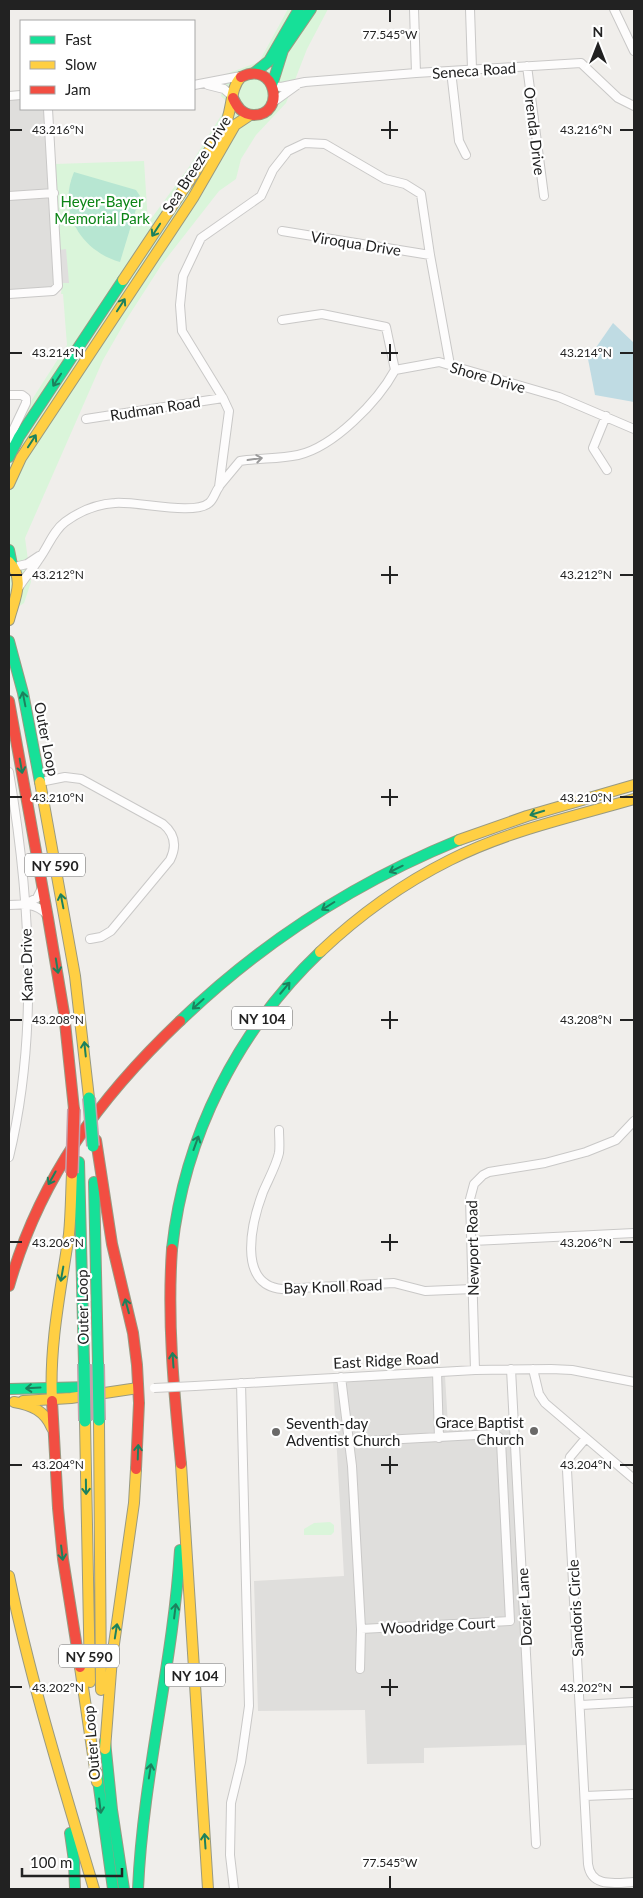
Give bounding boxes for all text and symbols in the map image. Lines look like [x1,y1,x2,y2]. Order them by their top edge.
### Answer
legend [20,20,195,110]
north arrow [573,20,623,70]
text: N [593,23,603,40]
text: 77.545°W [362,27,418,42]
text: Fast [65,30,92,48]
text: Slow [65,55,97,73]
street label: Seneca Road [431,58,517,82]
text: Jam [65,80,91,98]
street label: Orenda Drive [521,86,549,176]
street label: Sea Breeze Drive [158,112,234,216]
text: 43.216°N [32,122,84,137]
text: 43.216°N [560,122,612,137]
park label: Heyer-Bayer Memorial Park [54,192,150,227]
one-way arrow [151,223,161,237]
street label: Viroqua Drive [310,227,403,259]
one-way arrow [117,299,127,313]
text: 43.214°N [32,345,84,360]
text: 43.214°N [560,345,612,360]
street label: Shore Drive [448,358,528,396]
one-way arrow [52,373,62,387]
street label: Rudman Road [109,392,201,424]
one-way arrow [28,435,38,449]
one-way arrow [247,454,263,464]
text: 43.212°N [32,567,84,582]
text: 43.212°N [560,567,612,582]
one-way arrow [19,692,28,708]
street label: Outer Loop [31,700,63,778]
one-way arrow [16,758,26,774]
text: 43.210°N [32,790,84,805]
text: 43.210°N [560,790,612,805]
one-way arrow [530,809,545,818]
road number: NY 590 [25,854,85,876]
one-way arrow [389,865,404,874]
one-way arrow [57,893,66,909]
one-way arrow [321,902,335,912]
street label: Kane Drive [16,928,36,1002]
one-way arrow [52,958,62,974]
one-way arrow [280,982,291,995]
one-way arrow [191,998,204,1010]
road number: NY 104 [232,1006,292,1030]
text: 43.208°N [32,1012,84,1027]
text: 43.208°N [560,1012,612,1027]
one-way arrow [80,1041,89,1057]
one-way arrow [192,1136,201,1151]
one-way arrow [47,1170,57,1185]
street label: Newport Road [462,1200,482,1296]
text: 43.206°N [32,1235,84,1250]
text: 43.206°N [560,1235,612,1250]
one-way arrow [57,1266,66,1282]
street label: Outer Loop [72,1269,92,1345]
street label: Bay Knoll Road [283,1275,383,1297]
one-way arrow [122,1298,131,1314]
street label: East Ridge Road [333,1348,439,1372]
one-way arrow [168,1353,178,1369]
one-way arrow [25,1383,42,1393]
place label: Grace Baptist Church [435,1413,525,1448]
place label: Seventh-day Adventist Church [286,1414,401,1449]
marker: Grace Baptist Church [528,1425,540,1437]
marker: Seventh-day Adventist Church [270,1426,282,1438]
one-way arrow [133,1444,142,1460]
text: 43.204°N [32,1457,84,1472]
text: 43.204°N [560,1457,612,1472]
one-way arrow [81,1478,91,1495]
one-way arrow [57,1545,67,1561]
street label: Sandoris Circle [563,1559,587,1657]
street label: Dozier Lane [513,1567,535,1647]
one-way arrow [171,1603,181,1619]
street label: Woodridge Court [380,1613,496,1637]
one-way arrow [111,1623,121,1639]
road number: NY 590 [59,1644,119,1668]
road number: NY 104 [165,1664,225,1686]
text: 43.202°N [32,1680,84,1695]
text: 43.202°N [560,1680,612,1695]
street label: Outer Loop [79,1705,103,1781]
one-way arrow [146,1764,156,1780]
one-way arrow [95,1798,105,1814]
one-way arrow [200,1833,210,1849]
scale bar [22,1846,122,1878]
text: 100 m [30,1853,72,1871]
text: 77.545°W [362,1855,418,1870]

